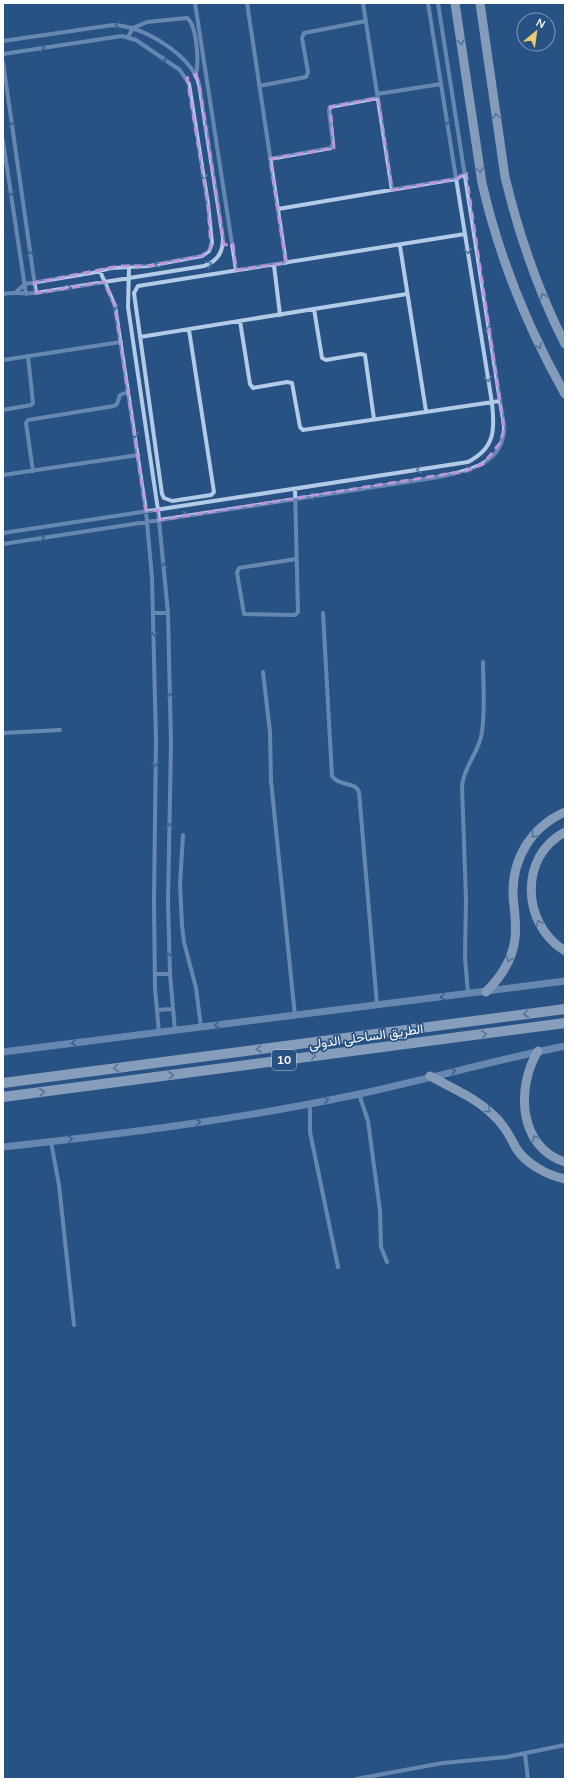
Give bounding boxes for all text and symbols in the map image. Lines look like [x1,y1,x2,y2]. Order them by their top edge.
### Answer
north arrow [516,12,556,52]
text: N [533,15,548,32]
one-way arrow [115,21,121,30]
one-way arrow [456,39,465,45]
one-way arrow [38,44,45,53]
one-way arrow [160,55,167,62]
one-way arrow [492,113,501,119]
one-way arrow [442,119,451,126]
one-way arrow [8,122,17,128]
one-way arrow [203,124,211,130]
one-way arrow [475,167,484,173]
one-way arrow [199,174,208,180]
one-way arrow [6,190,15,196]
one-way arrow [463,248,472,254]
one-way arrow [26,251,35,257]
one-way arrow [154,259,160,268]
one-way arrow [205,261,212,269]
one-way arrow [65,284,72,293]
one-way arrow [540,292,548,300]
one-way arrow [110,303,118,310]
one-way arrow [485,326,494,332]
one-way arrow [534,342,542,349]
one-way arrow [484,376,492,382]
one-way arrow [130,432,139,438]
one-way arrow [416,465,422,474]
one-way arrow [466,466,473,475]
one-way arrow [311,492,317,501]
one-way arrow [182,512,189,520]
one-way arrow [38,534,45,543]
one-way arrow [160,563,169,569]
one-way arrow [151,631,159,637]
one-way arrow [166,693,174,699]
one-way arrow [151,761,159,767]
one-way arrow [165,823,173,829]
one-way arrow [531,830,538,838]
one-way arrow [536,919,544,927]
one-way arrow [165,953,173,959]
one-way arrow [506,955,514,962]
one-way arrow [440,992,446,1001]
one-way arrow [523,1009,529,1018]
street label: الطريق الساحلى الدولى [308,1020,425,1054]
one-way arrow [214,1021,220,1030]
one-way arrow [481,1030,487,1039]
one-way arrow [71,1039,77,1048]
one-way arrow [256,1044,262,1053]
road number: 10 [272,1050,296,1070]
one-way arrow [310,1052,316,1061]
one-way arrow [113,1063,119,1072]
one-way arrow [450,1067,456,1075]
one-way arrow [167,1071,174,1080]
one-way arrow [39,1088,45,1097]
one-way arrow [323,1096,330,1105]
one-way arrow [483,1105,491,1112]
one-way arrow [195,1118,201,1127]
one-way arrow [66,1135,73,1144]
one-way arrow [532,1135,540,1142]

